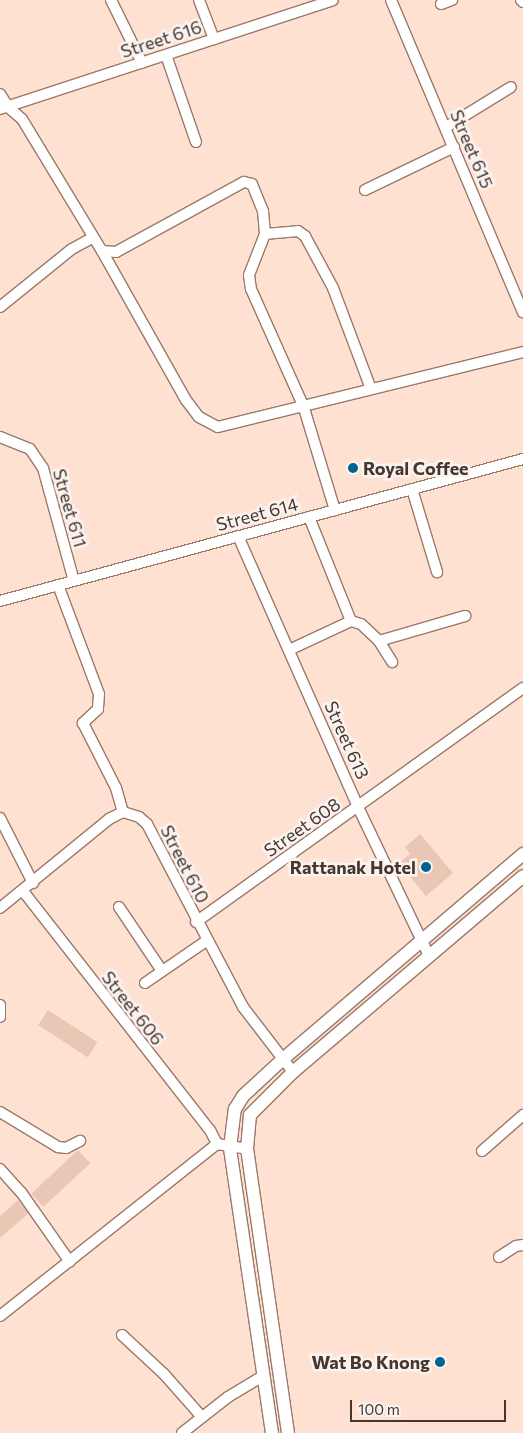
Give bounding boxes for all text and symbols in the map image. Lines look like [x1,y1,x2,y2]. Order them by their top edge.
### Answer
street label: Street 616 [118,16,204,62]
street label: Street 615 [446,106,498,192]
place label: Royal Coffee [363,457,469,479]
marker: Royal Coffee [347,462,359,474]
street label: Street 611 [49,466,91,550]
street label: Street 614 [214,493,300,535]
street label: Street 613 [320,698,374,782]
street label: Street 608 [260,793,344,861]
street label: Street 610 [156,821,214,907]
place label: Rattanak Hotel [290,856,416,878]
marker: Rattanak Hotel [420,861,432,873]
street label: Street 606 [97,967,169,1049]
place label: Wat Bo Knong [311,1351,430,1373]
marker: Wat Bo Knong [434,1356,446,1368]
scale bar [353,1390,509,1422]
text: 100 m [358,1400,400,1418]

